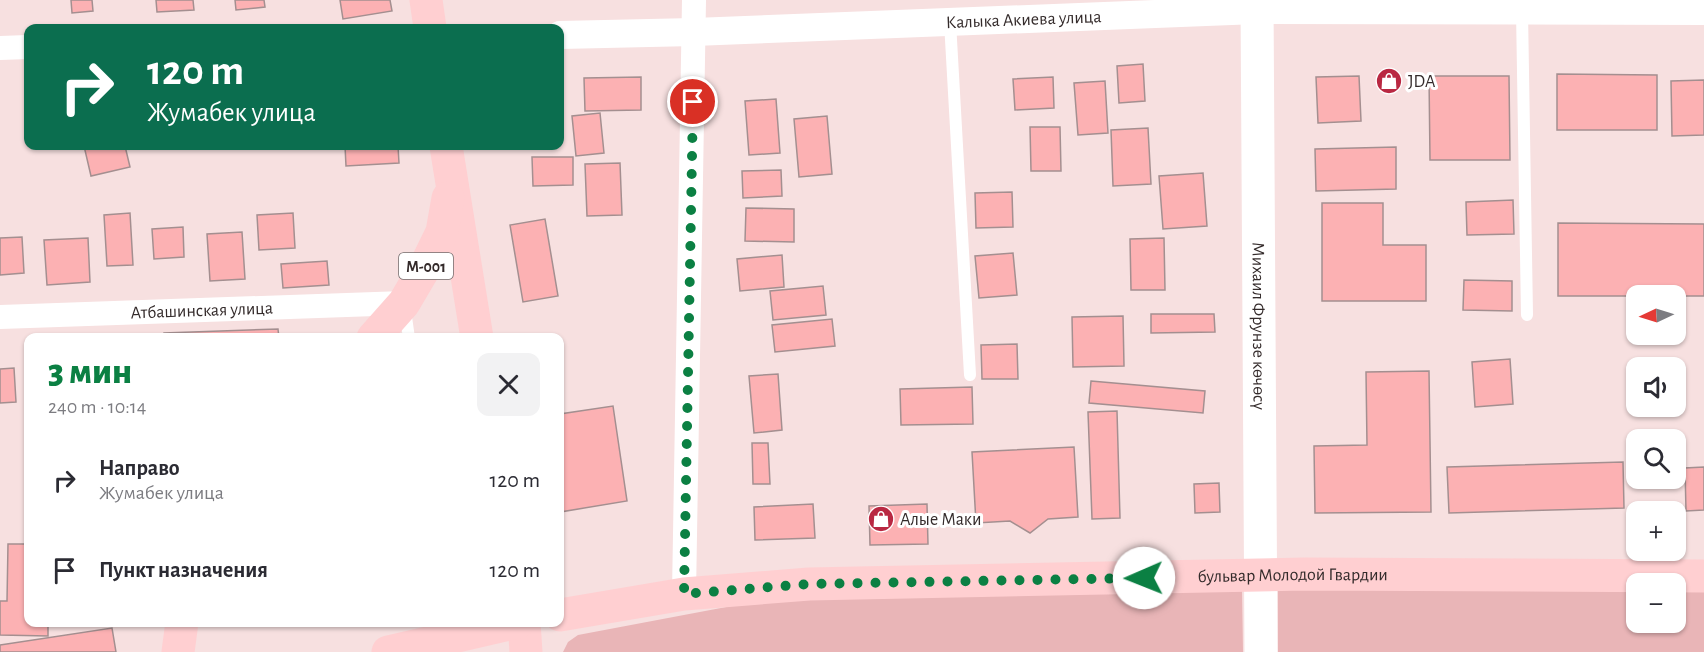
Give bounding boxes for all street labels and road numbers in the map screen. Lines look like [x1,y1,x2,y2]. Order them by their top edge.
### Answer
street label: Калыка Акиева улица [946,8,1102,32]
street label: Михаил Фрунзе көчөсү [1248,242,1268,410]
road number: М-001 [399,253,453,279]
street label: Атбашинская улица [130,300,273,322]
street label: бульвар Молодой Гвардии [1197,566,1388,586]

